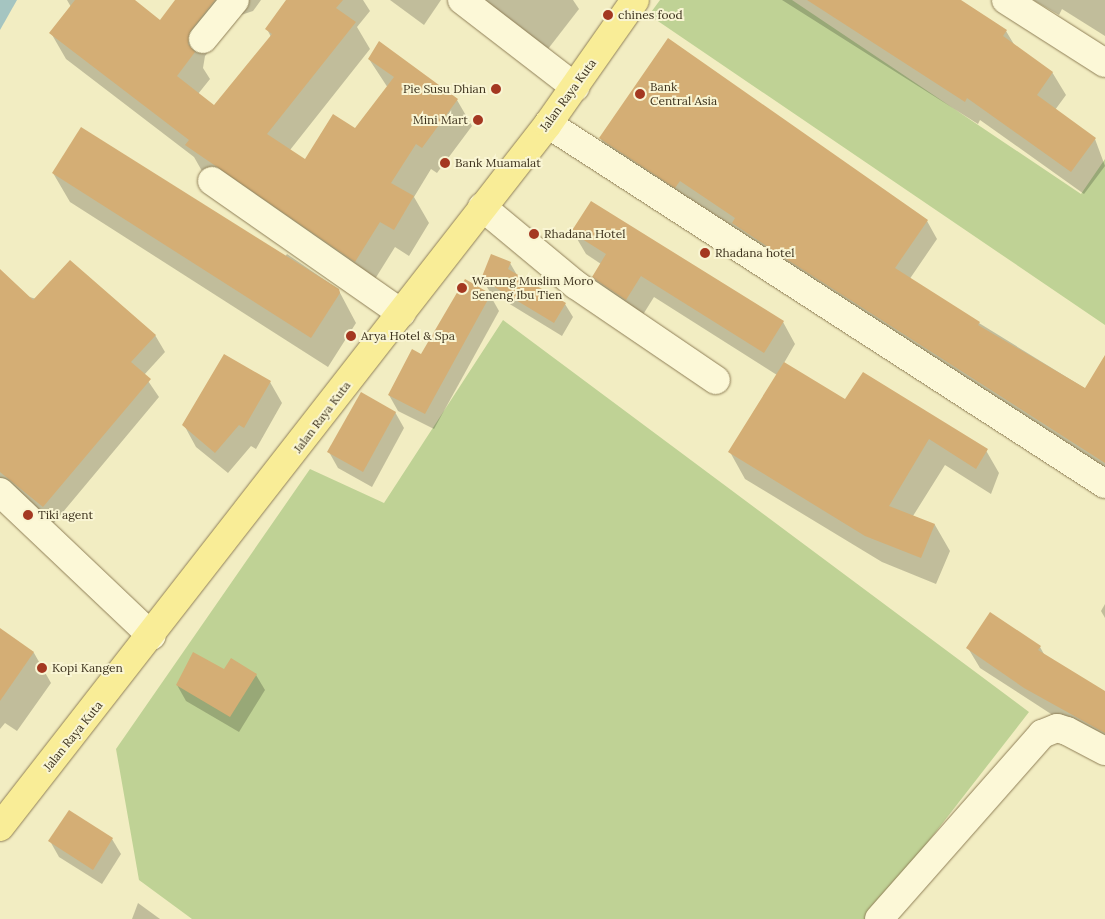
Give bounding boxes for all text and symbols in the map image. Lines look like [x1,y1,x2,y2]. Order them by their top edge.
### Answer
place label: chines food [618,8,683,22]
marker: chines food [602,9,614,21]
street label: Jalan Raya Kuta [537,56,599,134]
place label: Bank Central Asia [650,80,717,108]
place label: Pie Susu Dhian [403,82,486,96]
marker: Pie Susu Dhian [490,83,502,95]
marker: Bank Central Asia [634,88,646,100]
place label: Mini Mart [413,113,468,127]
marker: Mini Mart [472,114,484,126]
place label: Bank Muamalat [455,156,541,170]
marker: Bank Muamalat [439,157,451,169]
place label: Rhadana Hotel [544,227,625,241]
marker: Rhadana Hotel [528,228,540,240]
place label: Rhadana hotel [715,246,795,260]
marker: Rhadana hotel [699,247,711,259]
place label: Warung Muslim Moro Seneng Ibu Tien [472,274,593,302]
marker: Warung Muslim Moro Seneng Ibu Tien [456,282,468,294]
place label: Arya Hotel & Spa [361,329,455,343]
marker: Arya Hotel & Spa [345,330,357,342]
street label: Jalan Raya Kuta [290,378,354,456]
place label: Tiki agent [38,508,93,522]
marker: Tiki agent [22,509,34,521]
place label: Kopi Kangen [52,661,123,675]
marker: Kopi Kangen [36,662,48,674]
street label: Jalan Raya Kuta [40,698,106,774]

